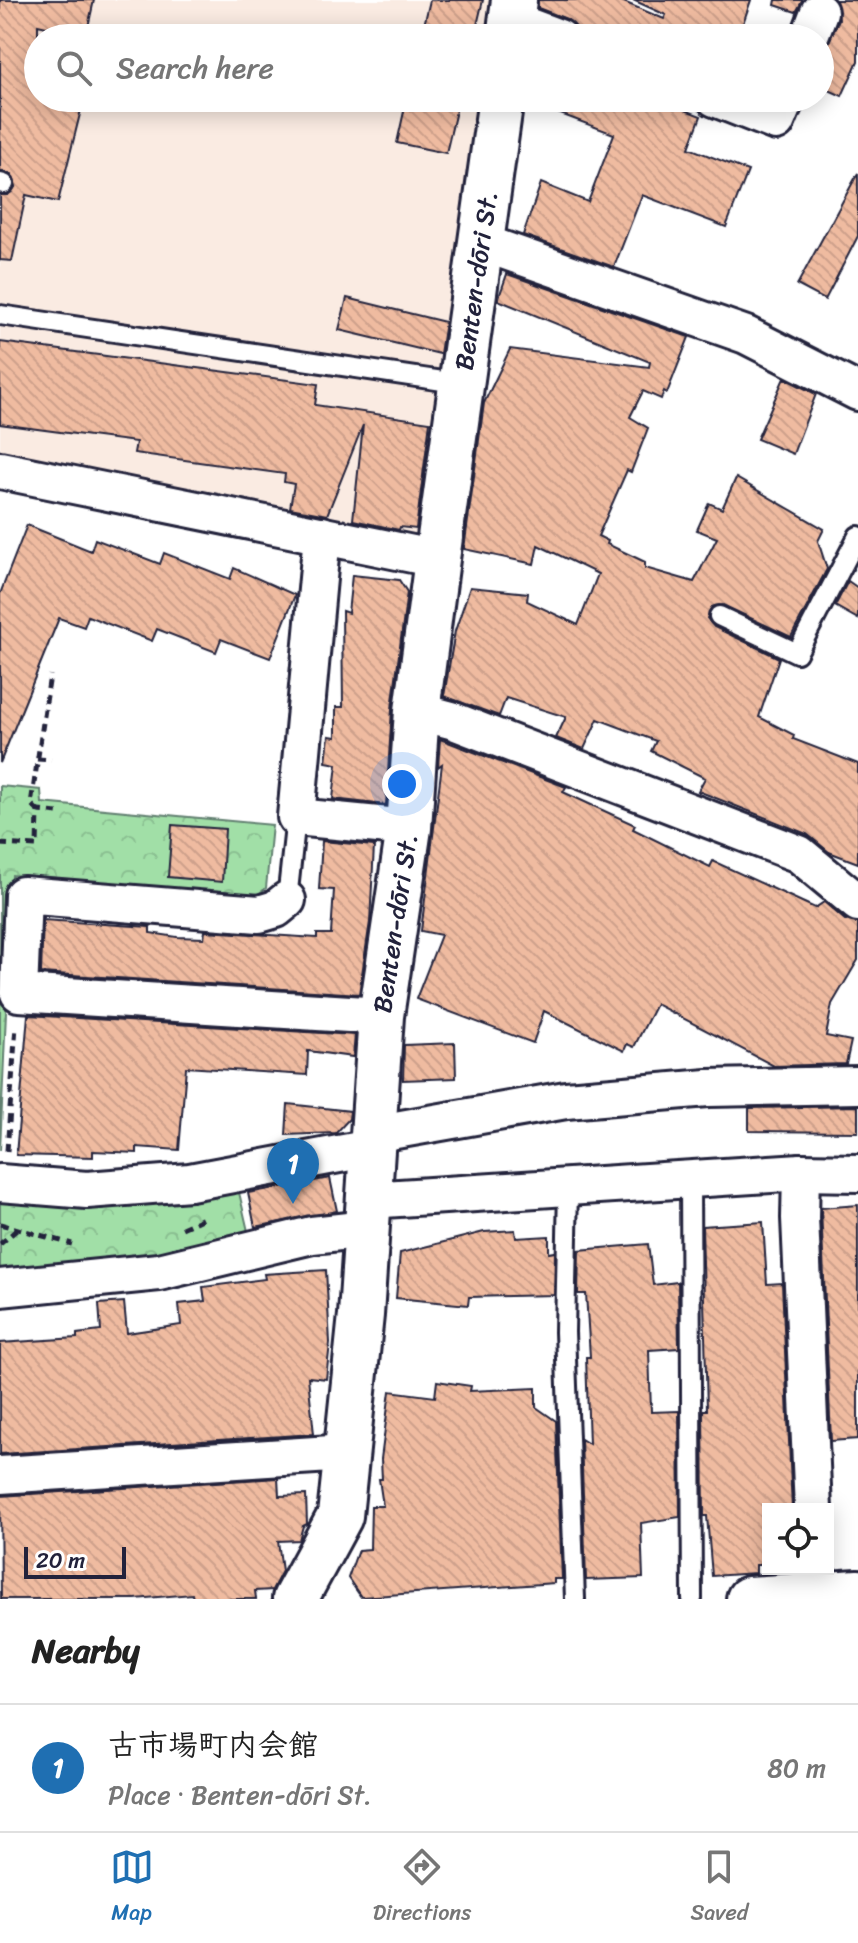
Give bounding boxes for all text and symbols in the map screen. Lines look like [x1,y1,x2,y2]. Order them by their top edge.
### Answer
search box [24,24,834,112]
text: Search here [116,41,274,95]
icon: search [52,46,96,90]
street label: Benten-dōri St. [440,188,511,373]
your location [382,764,422,804]
street label: Benten-dōri St. [359,830,431,1016]
pin: 1 [267,1138,319,1204]
map controls [762,1503,834,1575]
button: locate [762,1503,834,1575]
text: 20 m [36,1541,85,1580]
scale bar [24,1543,126,1579]
text: Nearby [32,1621,140,1681]
text: 古市場町内会館 [108,1718,318,1772]
text: 1 [52,1745,64,1791]
text: 80 m [767,1745,826,1791]
text: Place · Benten-dōri St. [108,1772,372,1818]
tab: Map [110,1845,154,1932]
tab: Directions [373,1845,471,1932]
tab: Saved [690,1845,748,1932]

